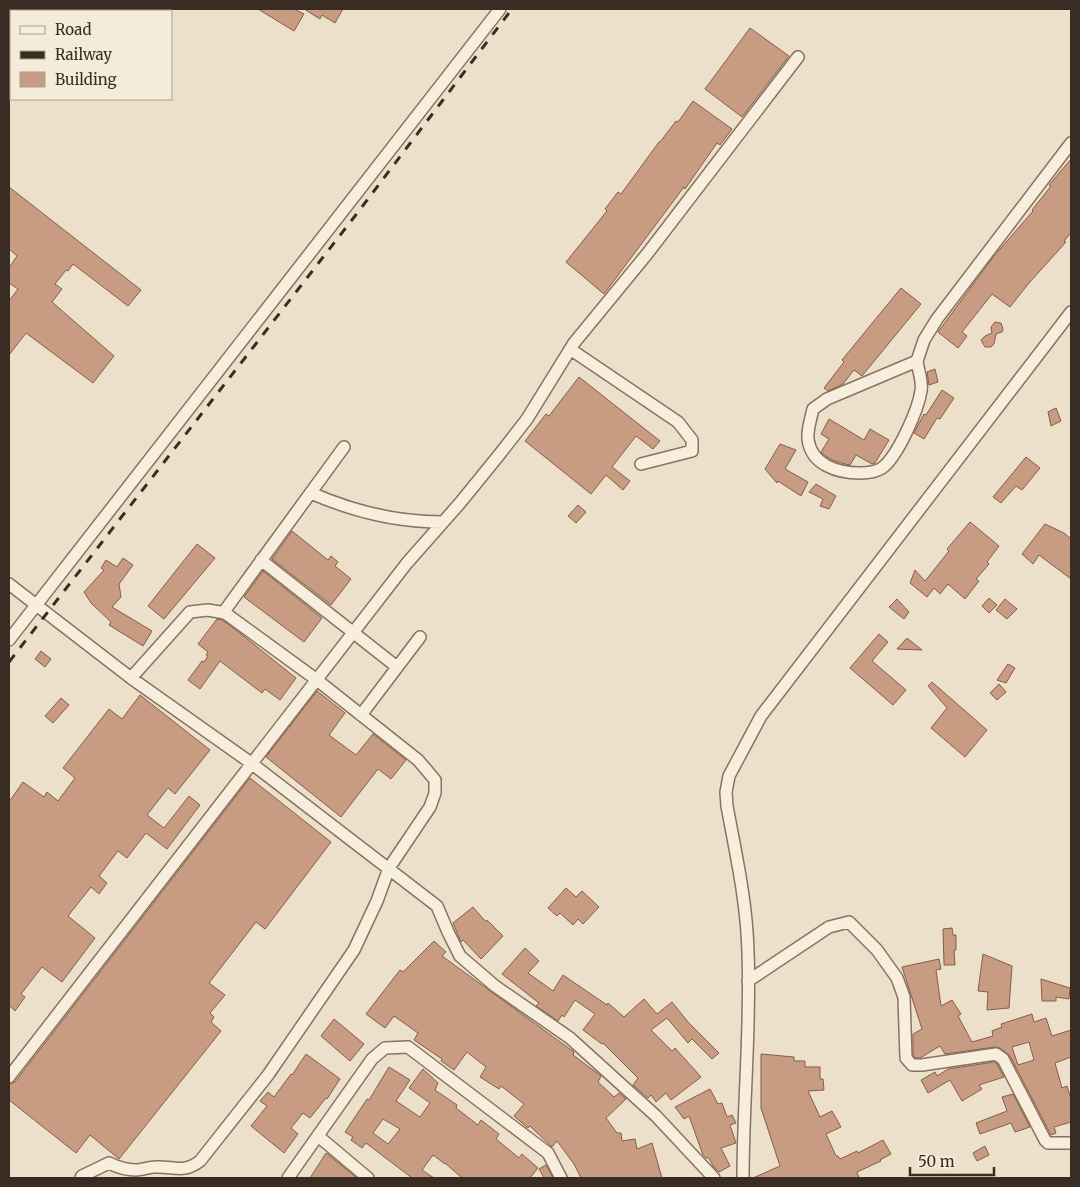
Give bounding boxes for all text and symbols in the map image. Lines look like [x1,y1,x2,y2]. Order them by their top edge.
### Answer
legend [10,10,172,100]
text: Road [55,20,91,39]
text: Railway [55,45,112,64]
text: Building [55,70,117,89]
scale bar [910,1144,994,1176]
text: 50 m [918,1152,955,1171]

